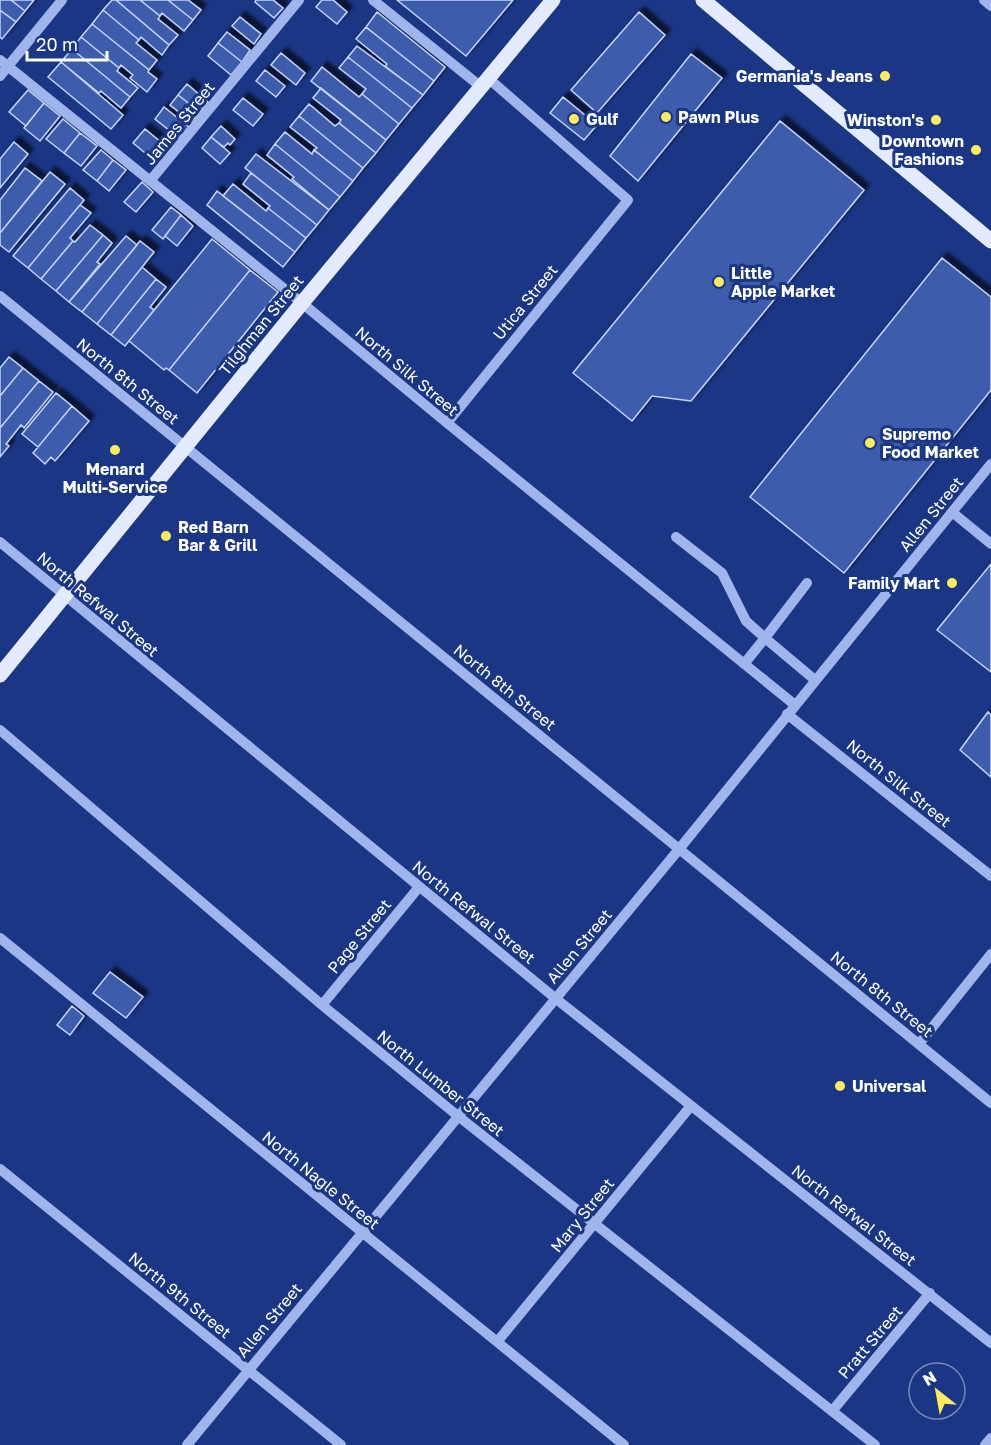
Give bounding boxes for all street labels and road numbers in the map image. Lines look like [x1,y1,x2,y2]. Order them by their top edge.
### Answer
street label: James Street [139,77,219,169]
street label: Utica Street [488,260,562,344]
street label: Tilghman Street [214,271,308,379]
street label: North Silk Street [351,322,463,420]
street label: North 8th Street [73,334,183,428]
street label: Allen Street [895,472,967,556]
street label: North Refwal Street [33,547,163,661]
street label: North 8th Street [450,640,560,734]
street label: North Silk Street [843,735,955,831]
street label: North Refwal Street [408,856,540,968]
street label: Page Street [323,895,395,977]
street label: Allen Street [542,905,616,987]
street label: North 8th Street [827,947,937,1041]
street label: North Lumber Street [373,1026,509,1140]
street label: North Nagle Street [258,1127,384,1233]
street label: North Refwal Street [788,1160,920,1270]
street label: Mary Street [546,1174,618,1256]
street label: North 9th Street [125,1248,235,1342]
street label: Allen Street [232,1279,306,1361]
street label: Pratt Street [834,1301,906,1383]

